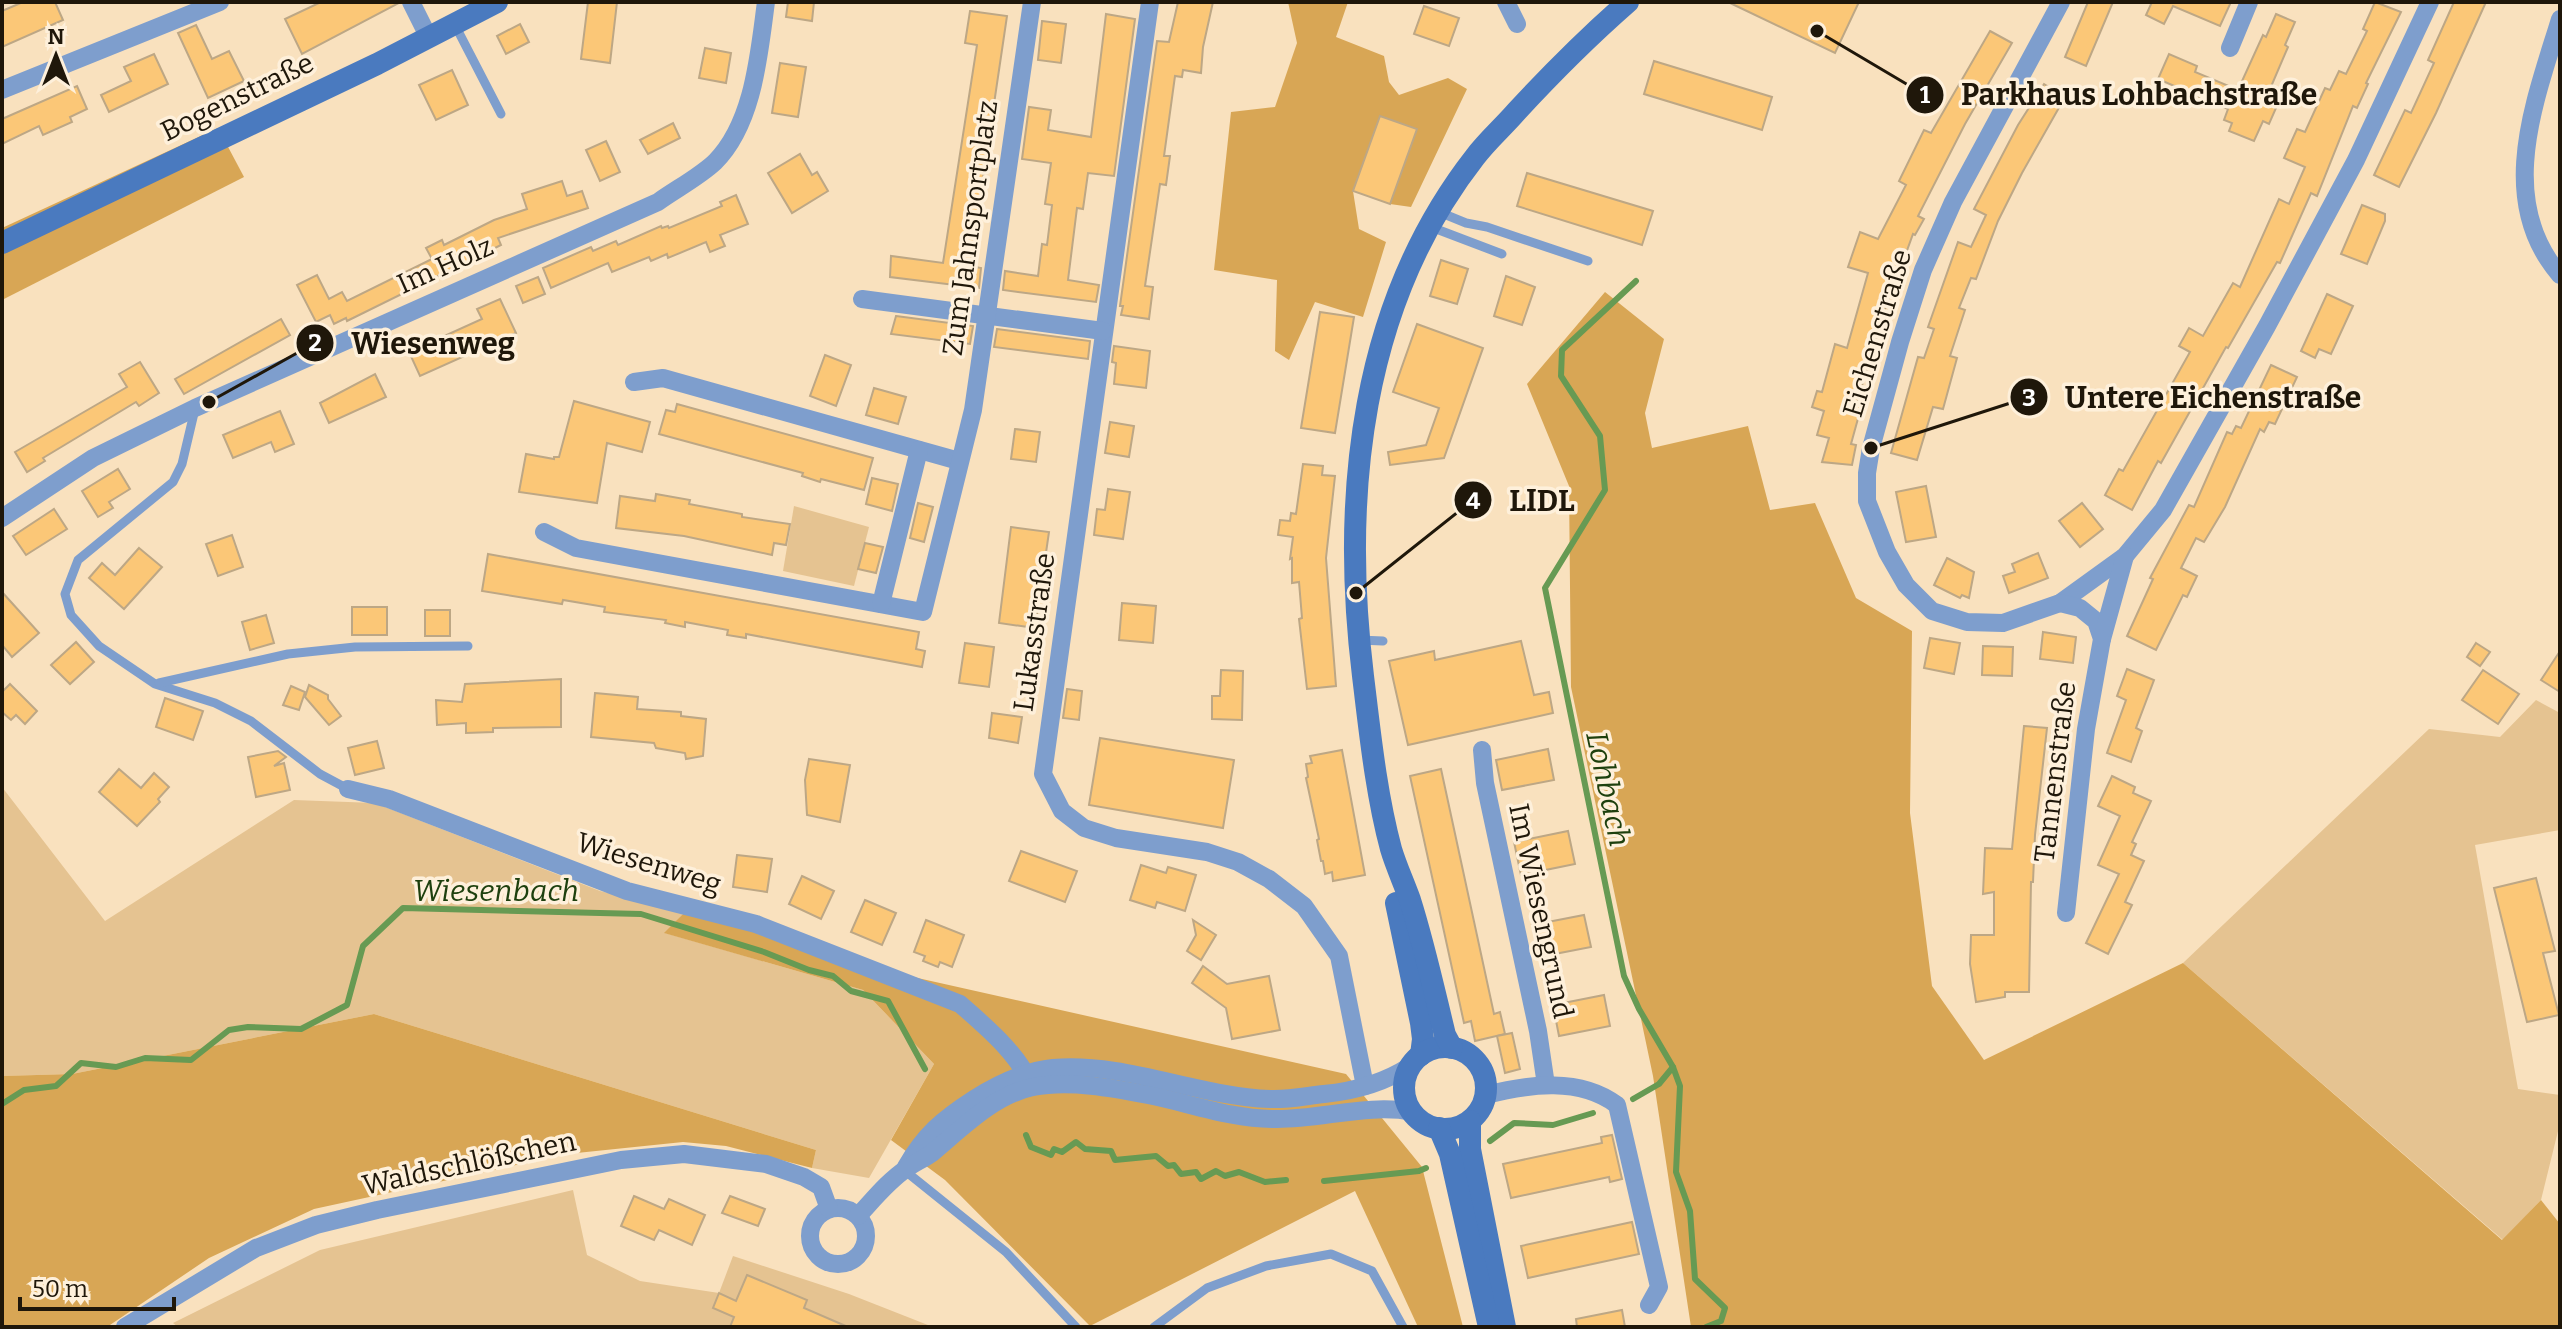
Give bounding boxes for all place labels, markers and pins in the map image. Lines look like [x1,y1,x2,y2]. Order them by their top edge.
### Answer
callout: Parkhaus Lohbachstraße [1905,68,2333,122]
callout: Wiesenweg [295,316,531,370]
callout: Untere Eichenstraße [2009,370,2378,424]
callout: LIDL [1453,473,1591,527]

